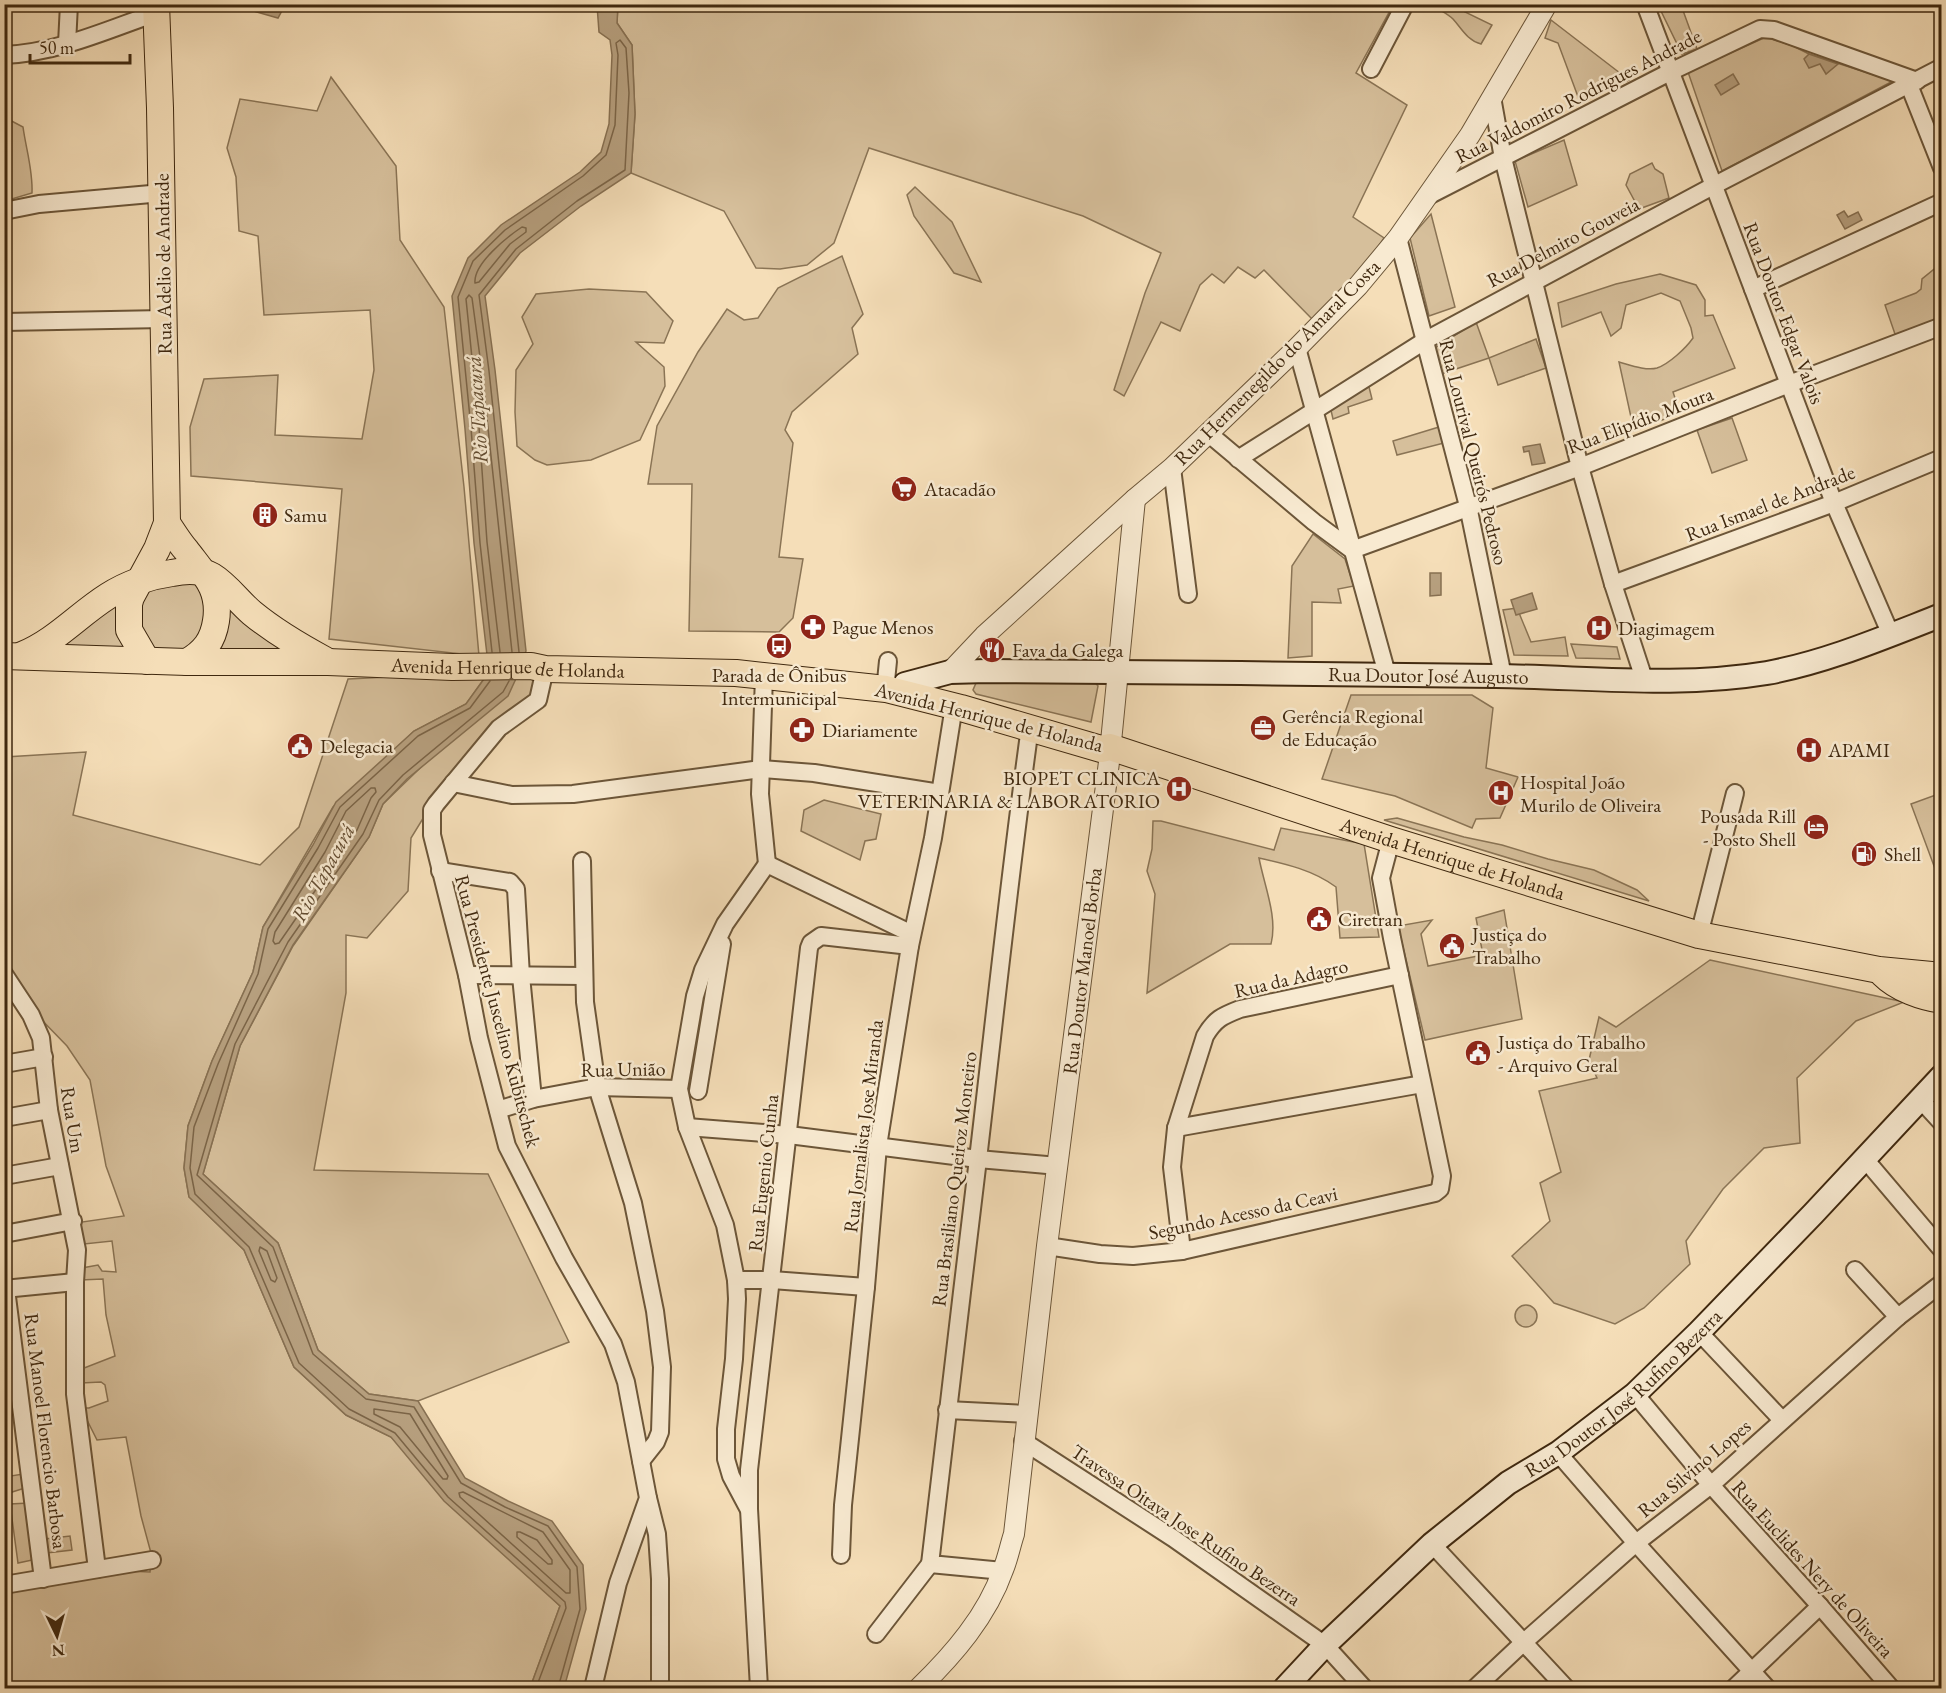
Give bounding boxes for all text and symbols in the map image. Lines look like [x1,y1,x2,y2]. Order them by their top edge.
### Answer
street label: Rua Valdomiro Rodrigues Andrade [1451,22,1705,169]
scale bar [30,27,130,65]
text: 50 m [39,36,74,59]
street label: Rua Adelio de Andrade [148,173,178,355]
street label: Rua Delmiro Gouveia [1482,191,1644,293]
street label: Rua Doutor Edgar Valois [1737,218,1831,408]
street label: Rua Hermenegildo do Amaral Costa [1168,253,1386,471]
street label: Rua Lourival Queirós Pedroso [1433,336,1515,568]
water label: Rio Tapacurá [459,355,494,465]
street label: Rua Elipídio Moura [1563,380,1717,460]
street label: Rua Ismael de Andrade [1682,459,1858,547]
supermarket icon: Atacadão [889,474,919,504]
place label: Atacadão [923,476,996,502]
building icon: Samu [250,500,280,530]
place label: Samu [284,502,328,528]
pharmacy icon: Pague Menos [798,612,828,642]
hospital icon: Diagimagem [1584,613,1614,643]
place label: Pague Menos [832,614,933,640]
place label: Diagimagem [1618,615,1716,641]
bus stop icon: Parada de Ônibus Intermunicipal [764,631,794,661]
restaurant icon: Fava da Galega [977,635,1007,665]
place label: Fava da Galega [1012,637,1124,663]
street label: Avenida Henrique de Holanda [389,651,625,684]
street label: Rua Doutor José Augusto [1328,661,1529,690]
place label: Parada de Ônibus Intermunicipal [712,662,846,711]
street label: Avenida Henrique de Holanda [871,676,1106,758]
place label: Gerência Regional de Educação [1282,703,1424,752]
office icon: Gerência Regional de Educação [1248,713,1278,743]
pharmacy icon: Diariamente [787,715,817,745]
place label: Diariamente [822,717,918,743]
public building icon: Delegacia [285,731,315,761]
place label: Delegacia [320,733,393,759]
hospital icon: APAMI [1794,735,1824,765]
place label: APAMI [1827,737,1890,763]
place label: BIOPET CLINICA VETERINARIA & LABORATORIO [858,765,1160,814]
place label: Hospital João Murilo de Oliveira [1520,769,1661,818]
hospital icon: BIOPET CLINICA VETERINARIA & LABORATORIO [1164,774,1194,804]
hospital icon: Hospital João Murilo de Oliveira [1486,778,1516,808]
place label: Pousada Rill - Posto Shell [1700,803,1796,852]
street label: Avenida Henrique de Holanda [1336,811,1568,906]
hotel icon: Pousada Rill - Posto Shell [1801,812,1831,842]
water label: Rio Tapacurá [285,818,361,926]
fuel station icon: Shell [1849,839,1879,869]
place label: Shell [1884,841,1921,867]
street label: Rua Doutor Manoel Borba [1056,866,1108,1076]
street label: Rua Presidente Juscelino Kubitschek [449,872,547,1151]
public building icon: Ciretran [1304,904,1334,934]
place label: Ciretran [1338,906,1404,932]
place label: Justiça do Trabalho [1470,921,1547,970]
public building icon: Justiça do Trabalho [1437,931,1467,961]
street label: Rua da Adagro [1232,952,1351,1004]
street label: Rua Jornalista Jose Miranda [837,1018,889,1234]
place label: Justiça do Trabalho - Arquivo Geral [1496,1029,1646,1078]
public building icon: Justiça do Trabalho - Arquivo Geral [1463,1038,1493,1068]
street label: Rua Brasiliano Queiroz Monteiro [925,1050,983,1308]
street label: Rua União [580,1055,666,1083]
street label: Rua Um [55,1085,91,1156]
street label: Rua Eugenio Cunha [742,1093,784,1253]
street label: Segundo Acesso da Ceavi [1146,1180,1340,1246]
street label: Rua Doutor José Rufino Bezerra [1520,1303,1727,1483]
street label: Rua Manoel Florencio Barbosa [19,1312,73,1550]
street label: Rua Silvino Lopes [1632,1413,1756,1523]
street label: Travessa Oitava Jose Rufino Bezerra [1066,1438,1306,1612]
street label: Rua Euclides Nery de Oliveira [1726,1475,1900,1663]
north arrow [27,1606,87,1666]
text: N [51,1639,66,1661]

